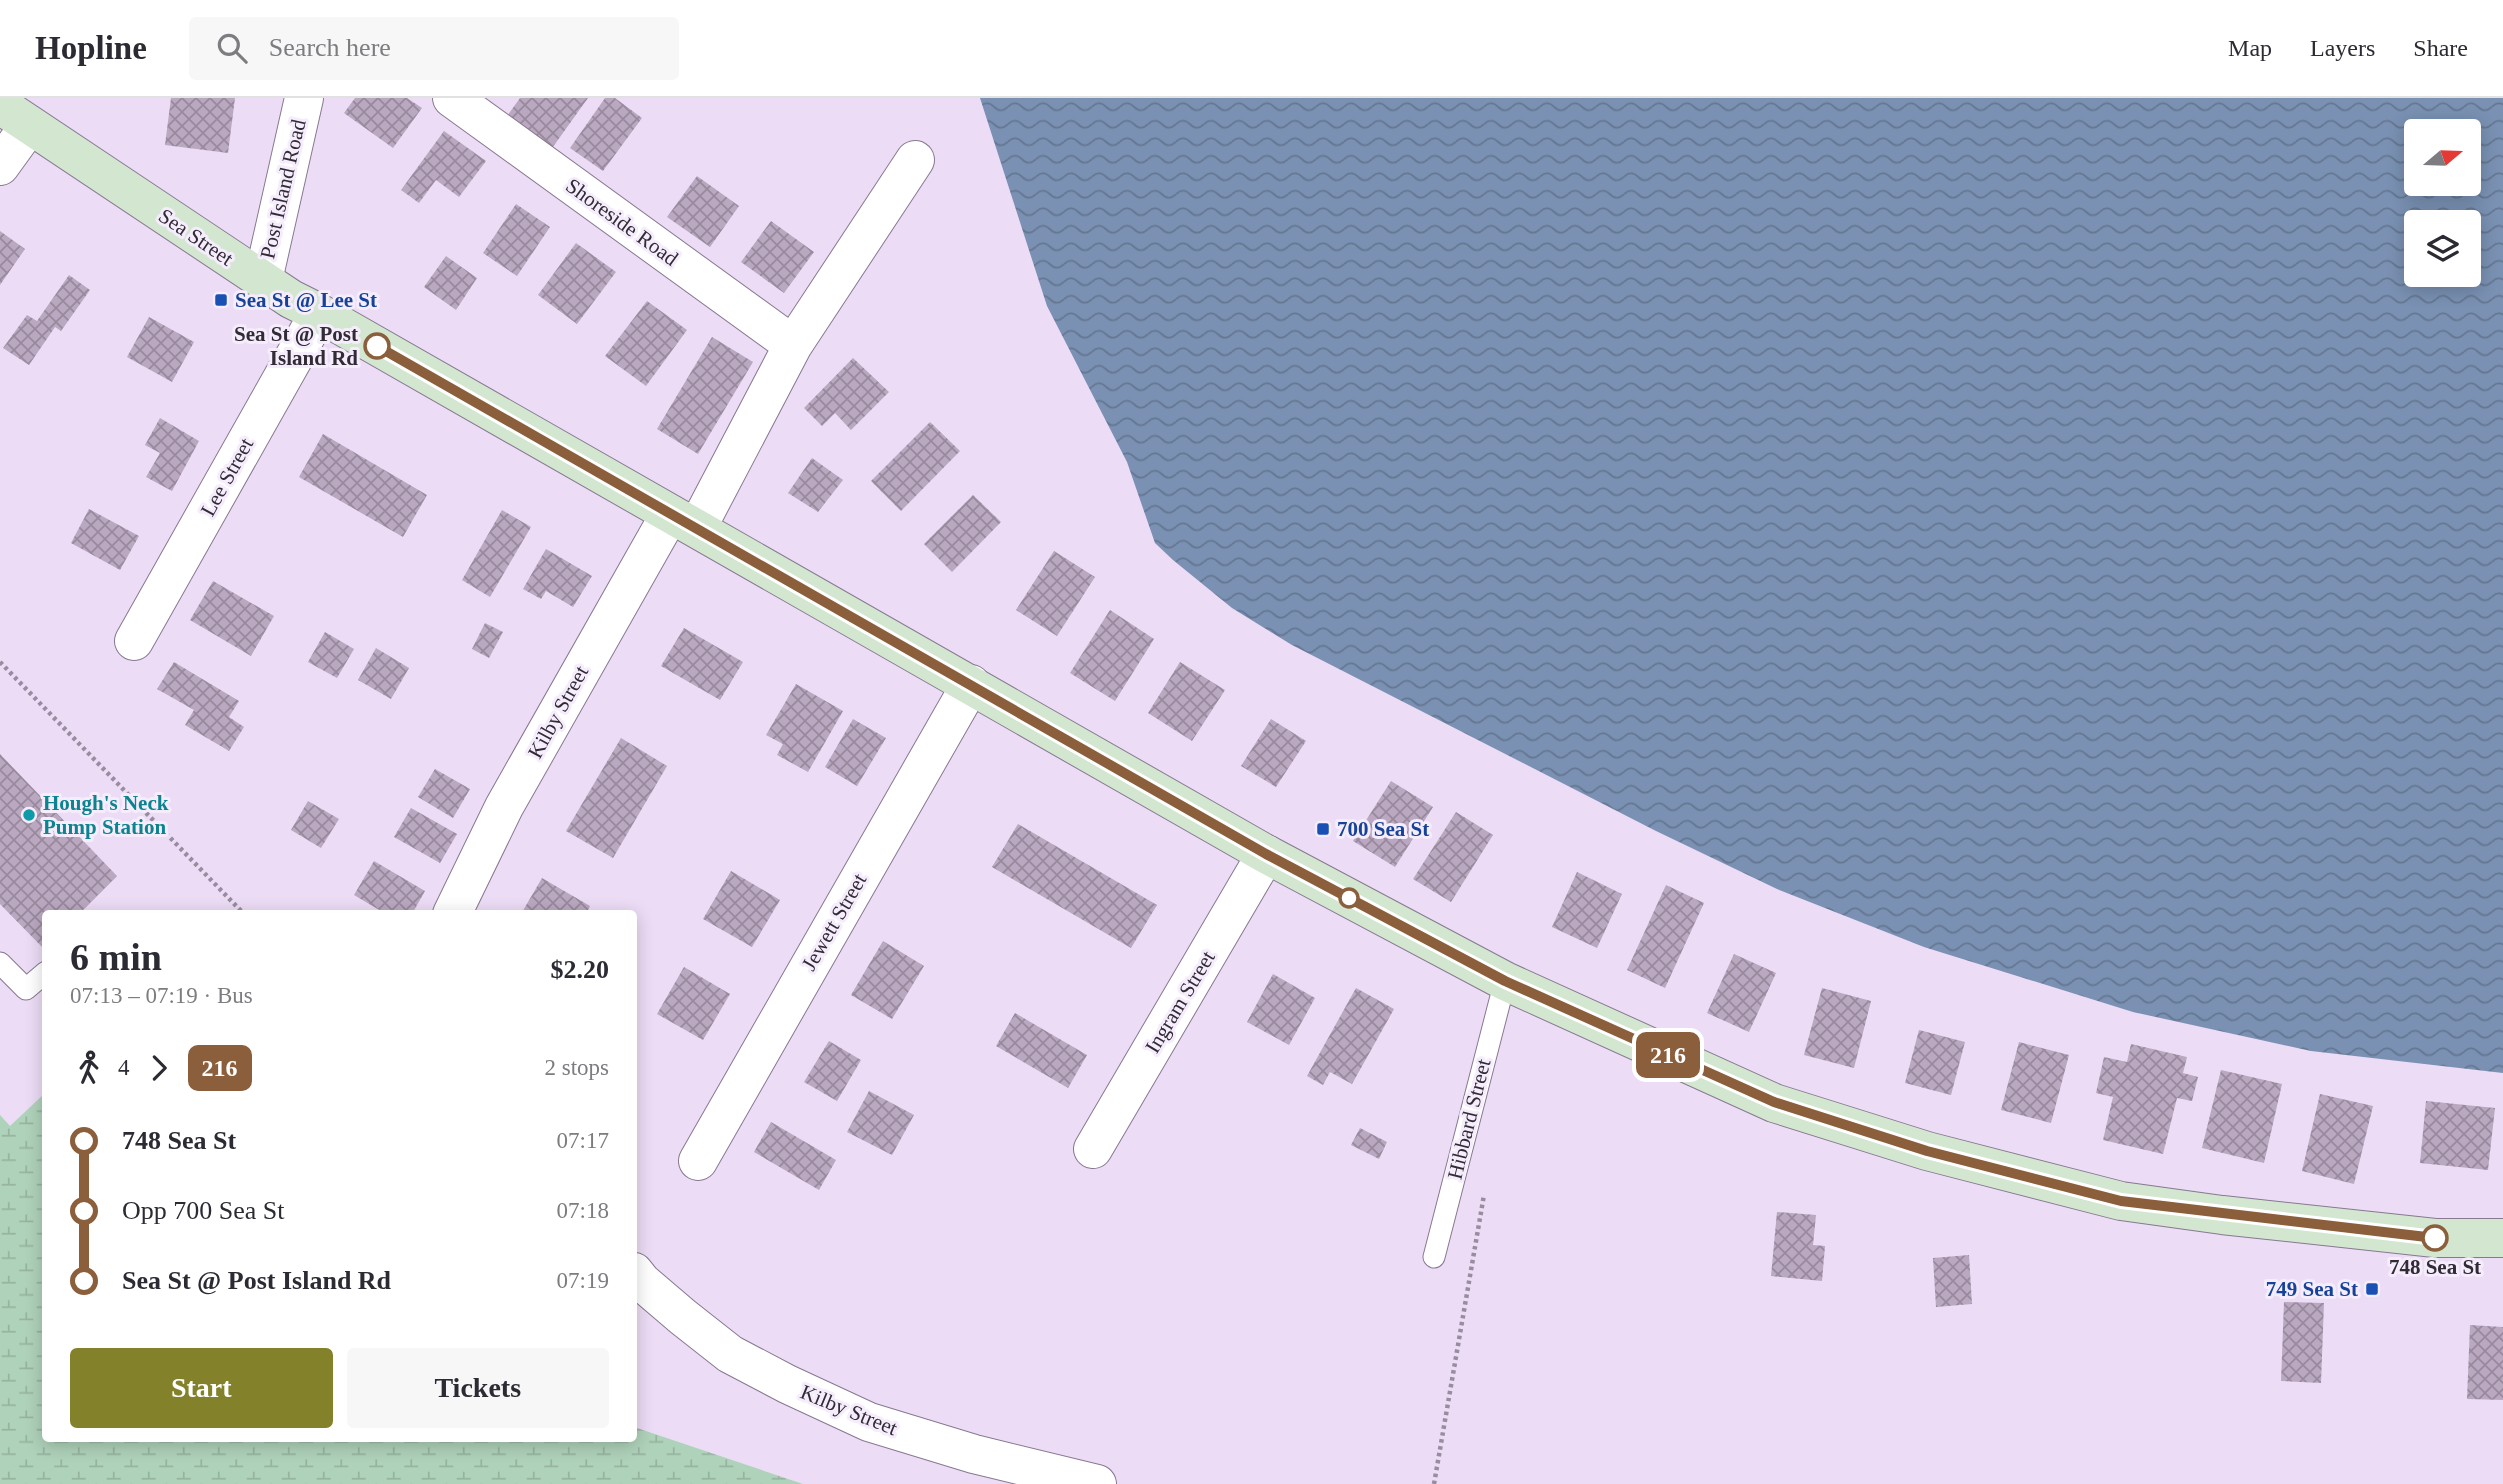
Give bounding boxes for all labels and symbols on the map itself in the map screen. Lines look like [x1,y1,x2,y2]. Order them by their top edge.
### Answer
street label: Post Island Road [255,116,311,261]
north arrow [2404,119,2482,196]
street label: Shoreside Road [561,173,683,271]
street label: Sea Street [154,203,238,271]
place label: Sea St @ Lee St [235,288,377,312]
marker: Sea St @ Lee St [213,292,229,308]
place label: Sea St @ Post Island Rd [234,322,358,370]
marker: Sea St @ Post Island Rd [364,333,390,359]
street label: Lee Street [196,434,258,520]
street label: Kilby Street [523,661,593,762]
place label: Hough's Neck Pump Station [43,791,169,839]
marker: Hough's Neck Pump Station [21,807,37,823]
place label: 700 Sea St [1337,817,1429,841]
marker: 700 Sea St [1315,821,1331,837]
street label: Jewett Street [797,869,871,975]
unlabelled marker [1339,888,1359,908]
street label: Ingram Street [1140,946,1220,1057]
line badge: 216 [1628,1032,1708,1078]
street label: Hibbard Street [1442,1056,1496,1182]
marker: 748 Sea St [2422,1225,2448,1251]
place label: 748 Sea St [2389,1255,2481,1279]
place label: 749 Sea St [2266,1277,2358,1301]
marker: 749 Sea St [2364,1281,2380,1297]
street label: Kilby Street [797,1380,901,1440]

